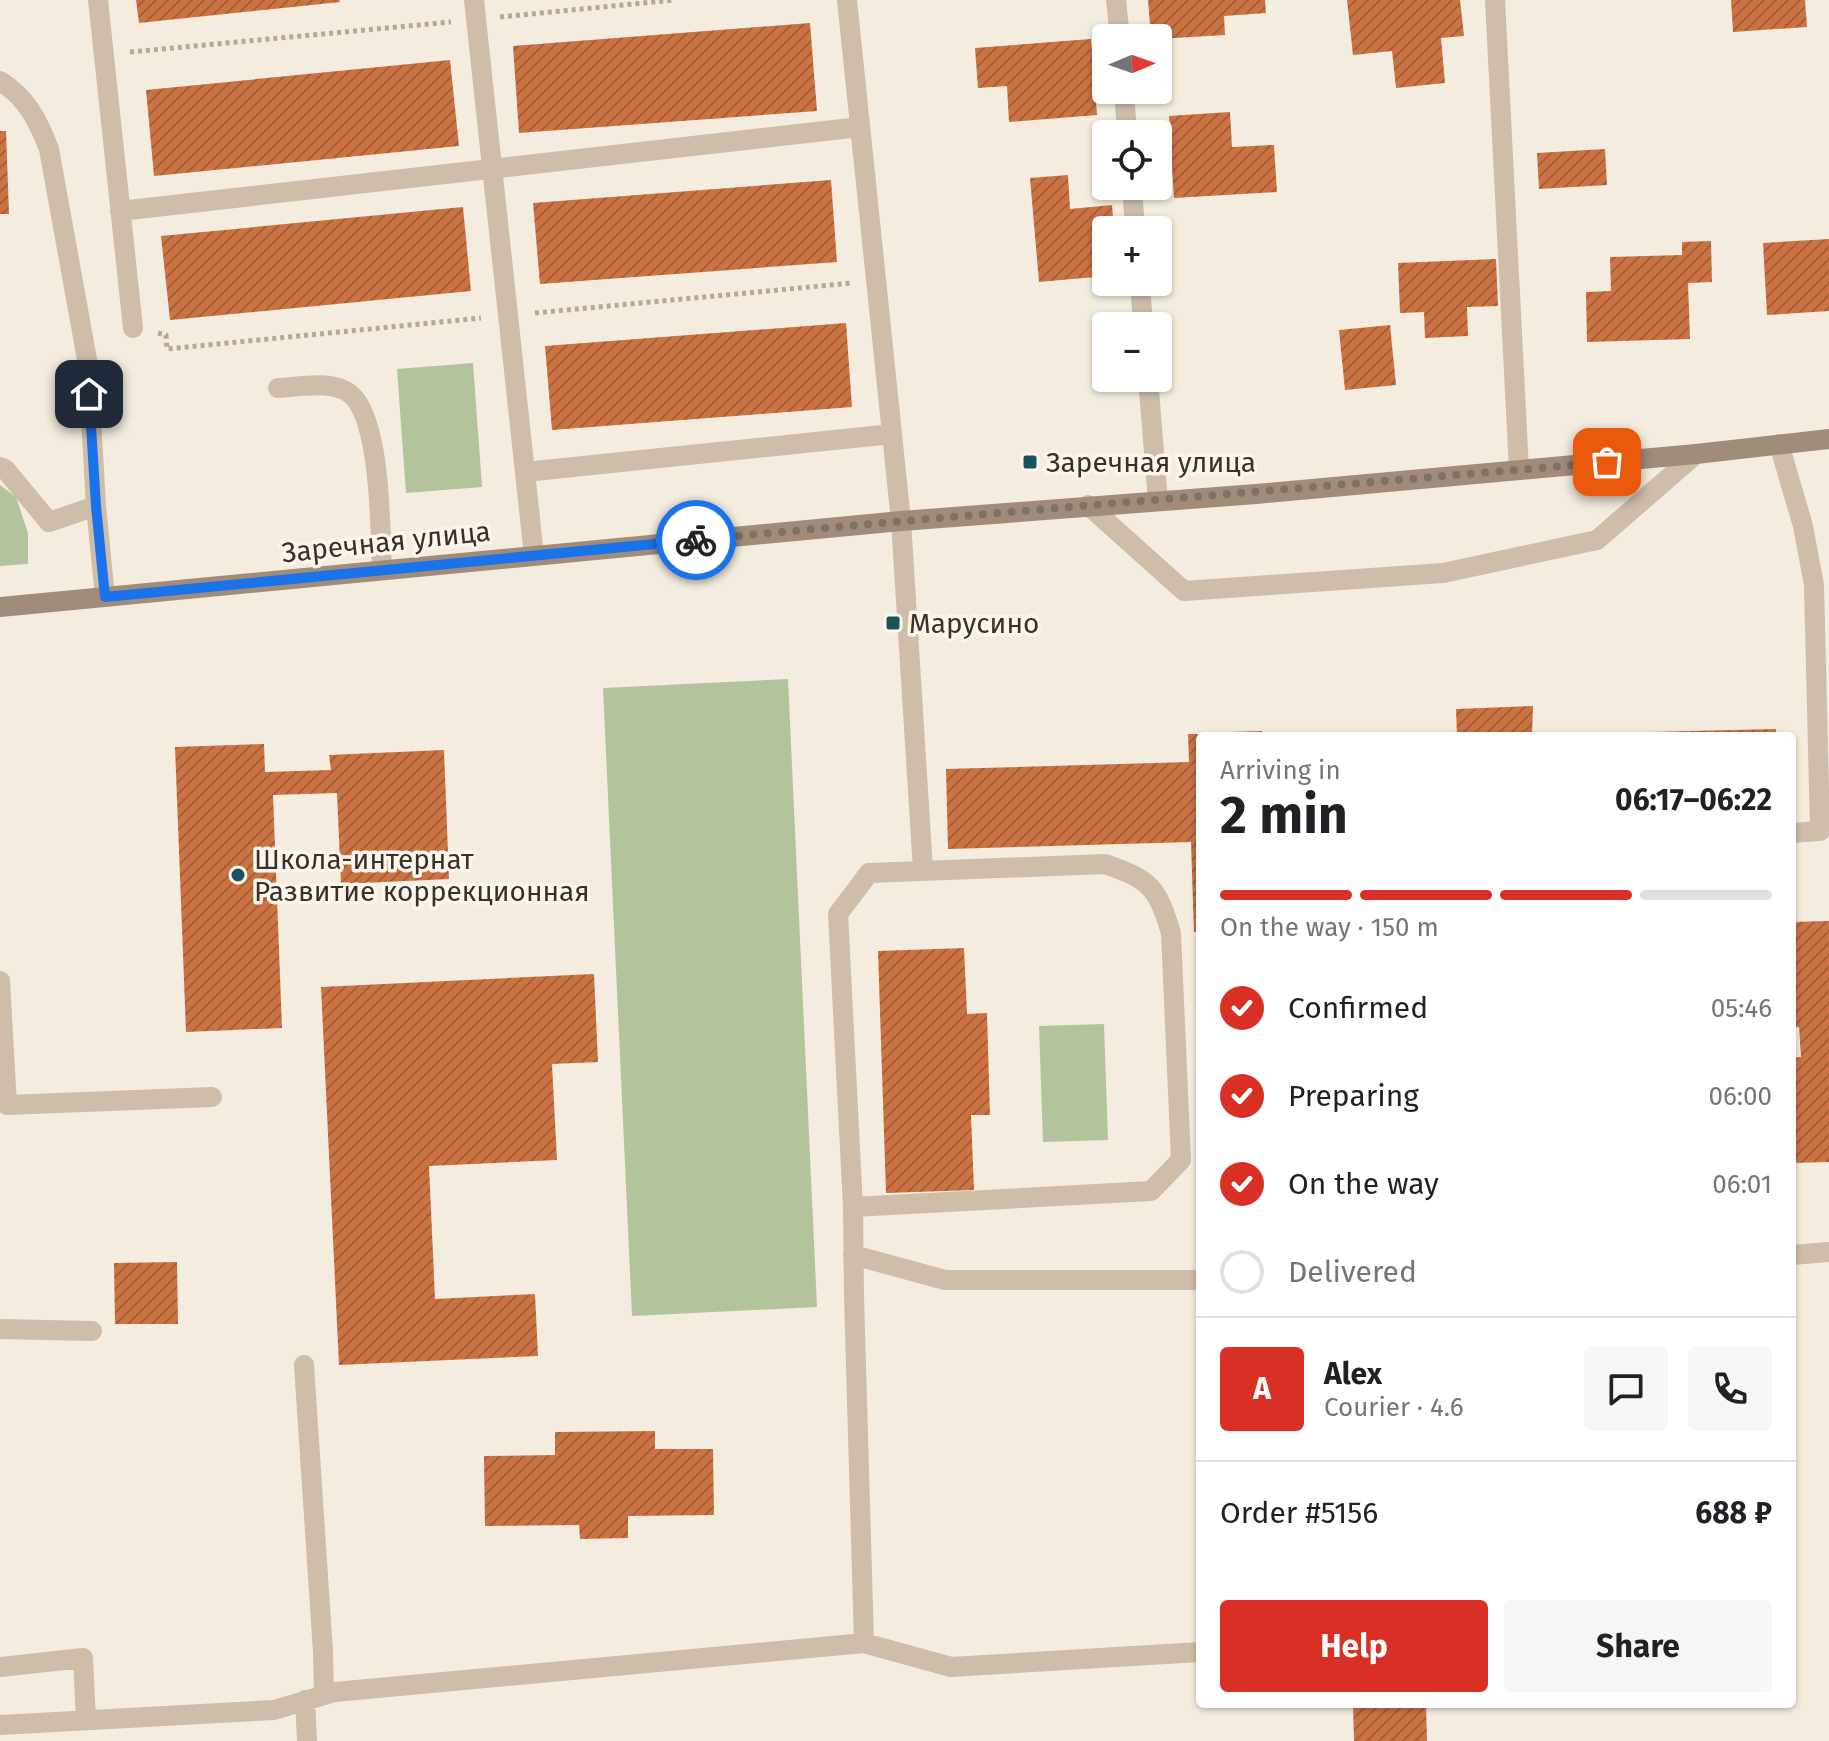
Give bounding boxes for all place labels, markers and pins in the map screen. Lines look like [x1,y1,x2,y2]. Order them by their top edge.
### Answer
pin [55,360,123,428]
pin [1573,428,1641,496]
place label: Заречная улица [1046,446,1256,479]
marker: Заречная улица [1021,453,1039,471]
place label: Марусино [909,607,1039,640]
marker: Марусино [884,614,902,632]
place label: Школа-интернат Развитие коррекционная [254,843,590,908]
marker: Школа-интернат Развитие коррекционная [229,866,247,884]

